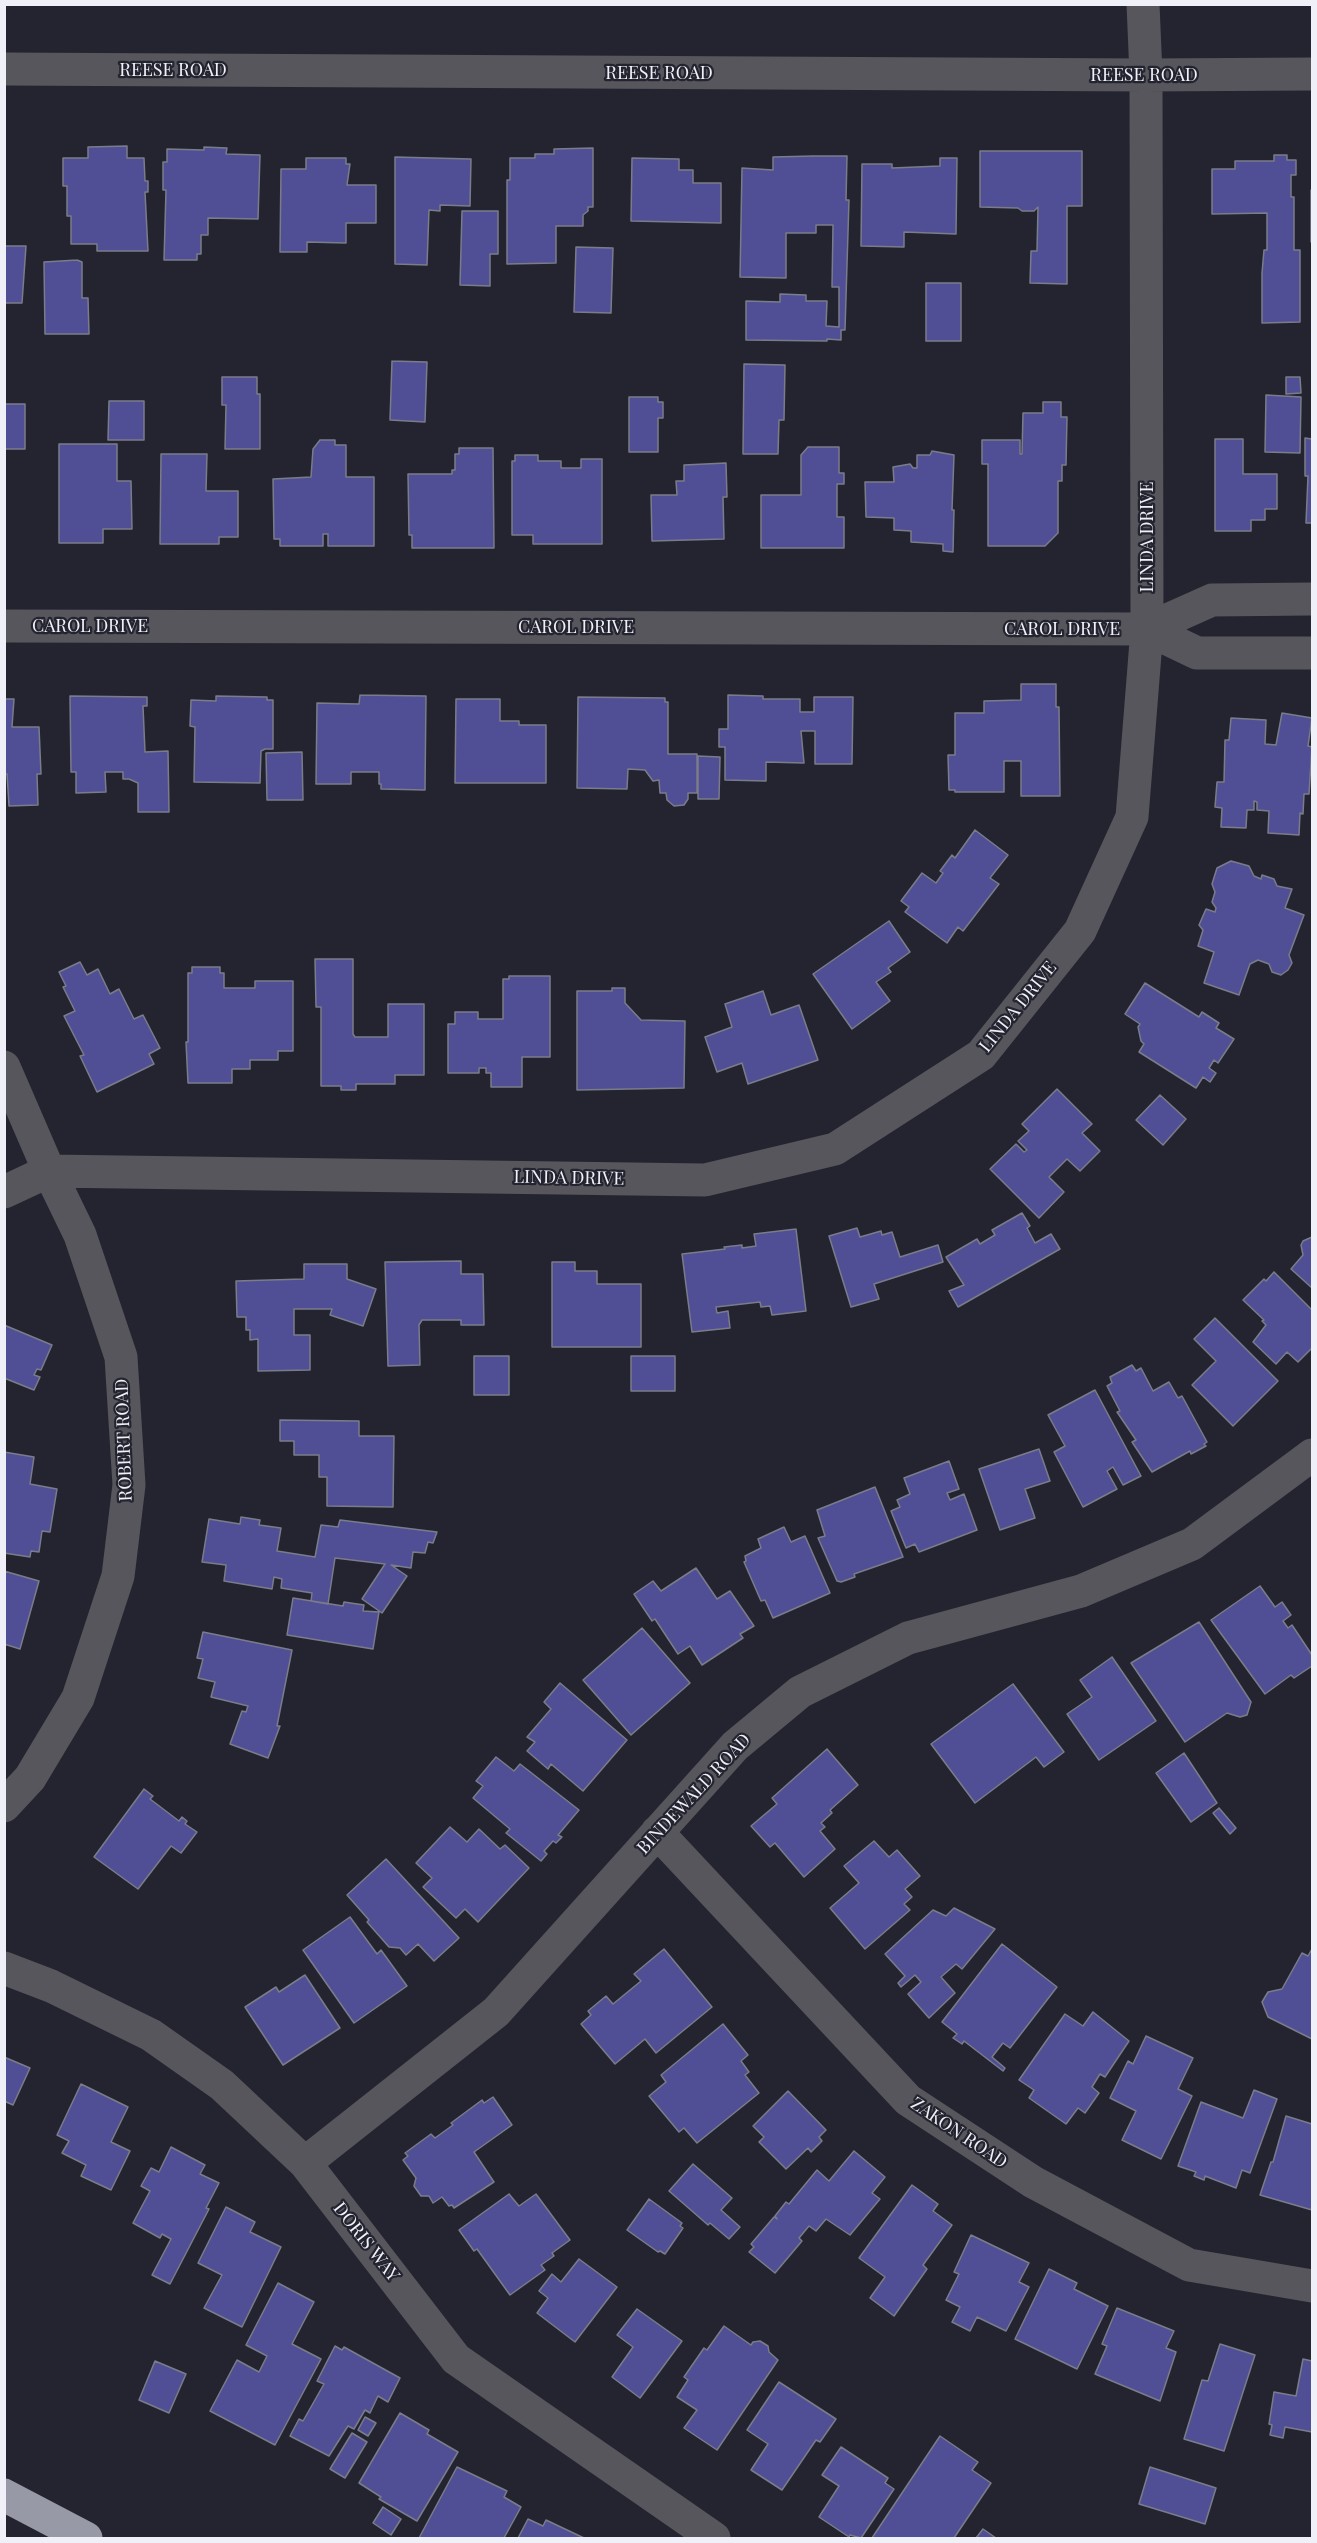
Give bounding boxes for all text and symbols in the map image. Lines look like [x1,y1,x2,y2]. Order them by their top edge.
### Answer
street label: REESE ROAD [119,59,227,81]
street label: REESE ROAD [605,62,713,84]
street label: REESE ROAD [1090,64,1198,86]
street label: LINDA DRIVE [1136,482,1158,592]
street label: CAROL DRIVE [32,615,148,637]
street label: CAROL DRIVE [518,616,634,638]
street label: CAROL DRIVE [1004,618,1120,640]
street label: LINDA DRIVE [975,957,1061,1057]
street label: LINDA DRIVE [513,1166,625,1190]
street label: ROBERT ROAD [111,1378,137,1502]
street label: BINDEWALD ROAD [633,1729,755,1859]
street label: ZAKON ROAD [907,2093,1011,2173]
street label: DORIS WAY [328,2198,404,2286]

